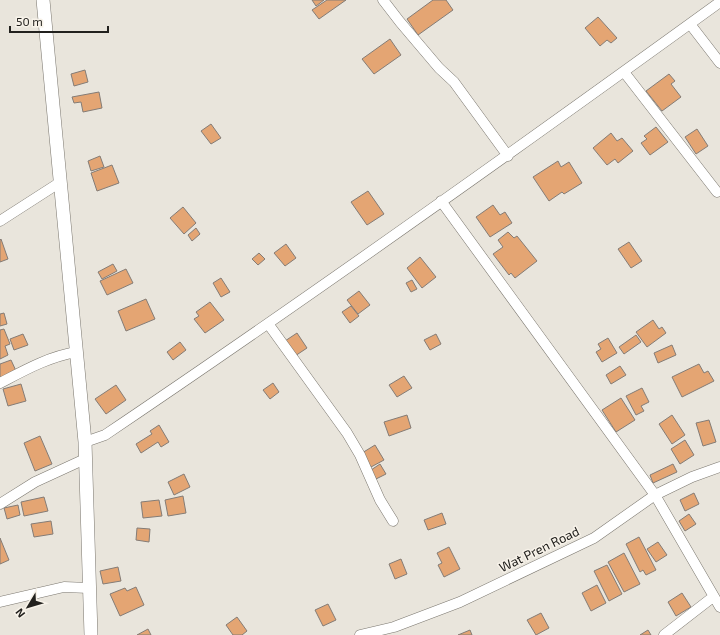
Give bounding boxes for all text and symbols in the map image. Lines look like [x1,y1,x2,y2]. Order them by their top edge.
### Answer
scale bar [10,8,108,34]
text: 50 m [16,14,43,28]
street label: Wat Pren Road [496,523,582,575]
north arrow [8,587,48,627]
text: N [12,606,27,621]

